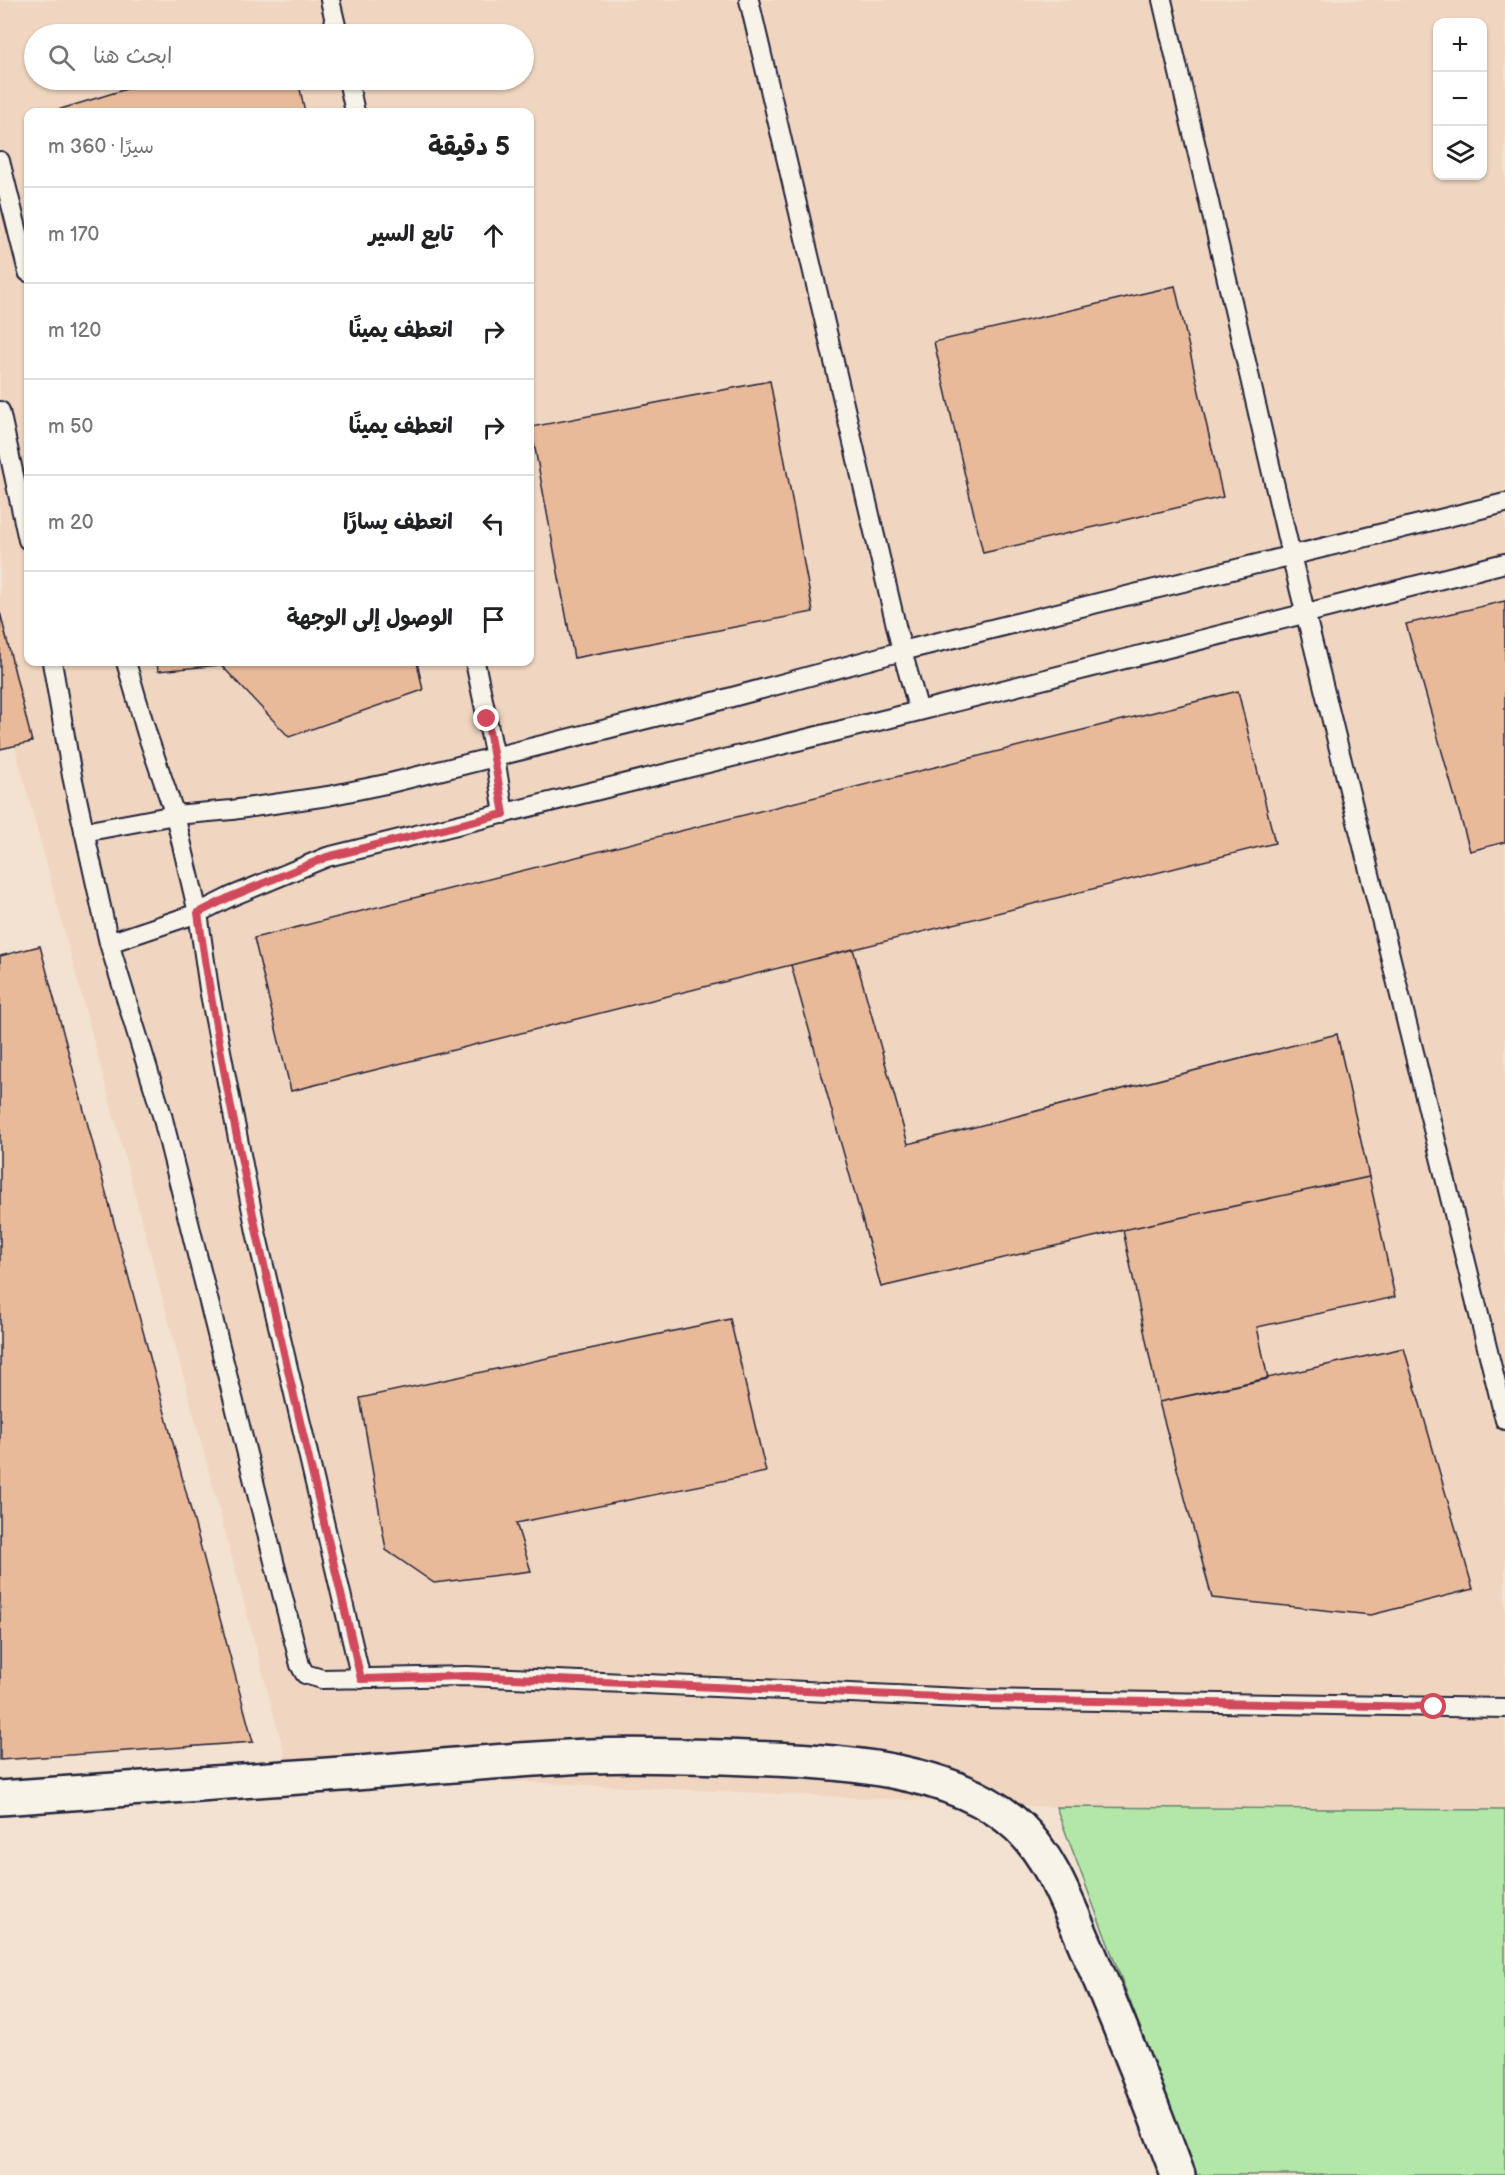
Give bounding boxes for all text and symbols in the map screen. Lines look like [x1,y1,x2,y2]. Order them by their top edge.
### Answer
map controls [1433,18,1487,180]
button: + [1433,18,1487,72]
search box [24,24,534,90]
icon: search [45,41,78,74]
text: ابحث هنا [93,43,173,70]
button: − [1433,72,1487,126]
button: layers [1433,126,1487,180]
text: 5 دقيقة [428,132,510,163]
text: سيرًا · 360 m [48,135,154,159]
icon: ahead [477,219,510,252]
text: تابع السير [369,221,453,248]
text: 170 m [48,223,99,247]
icon: right [477,315,510,348]
text: انعطف يمينًا [349,317,453,344]
text: 120 m [48,319,101,343]
icon: right [477,411,510,444]
text: انعطف يمينًا [349,413,453,440]
text: 50 m [48,415,93,439]
icon: left [477,507,510,540]
text: انعطف يسارًا [343,509,453,536]
text: 20 m [48,511,94,535]
icon: arrive [477,603,510,636]
text: الوصول إلى الوجهة [286,605,453,632]
route end [473,705,499,731]
route start [1420,1693,1446,1719]

